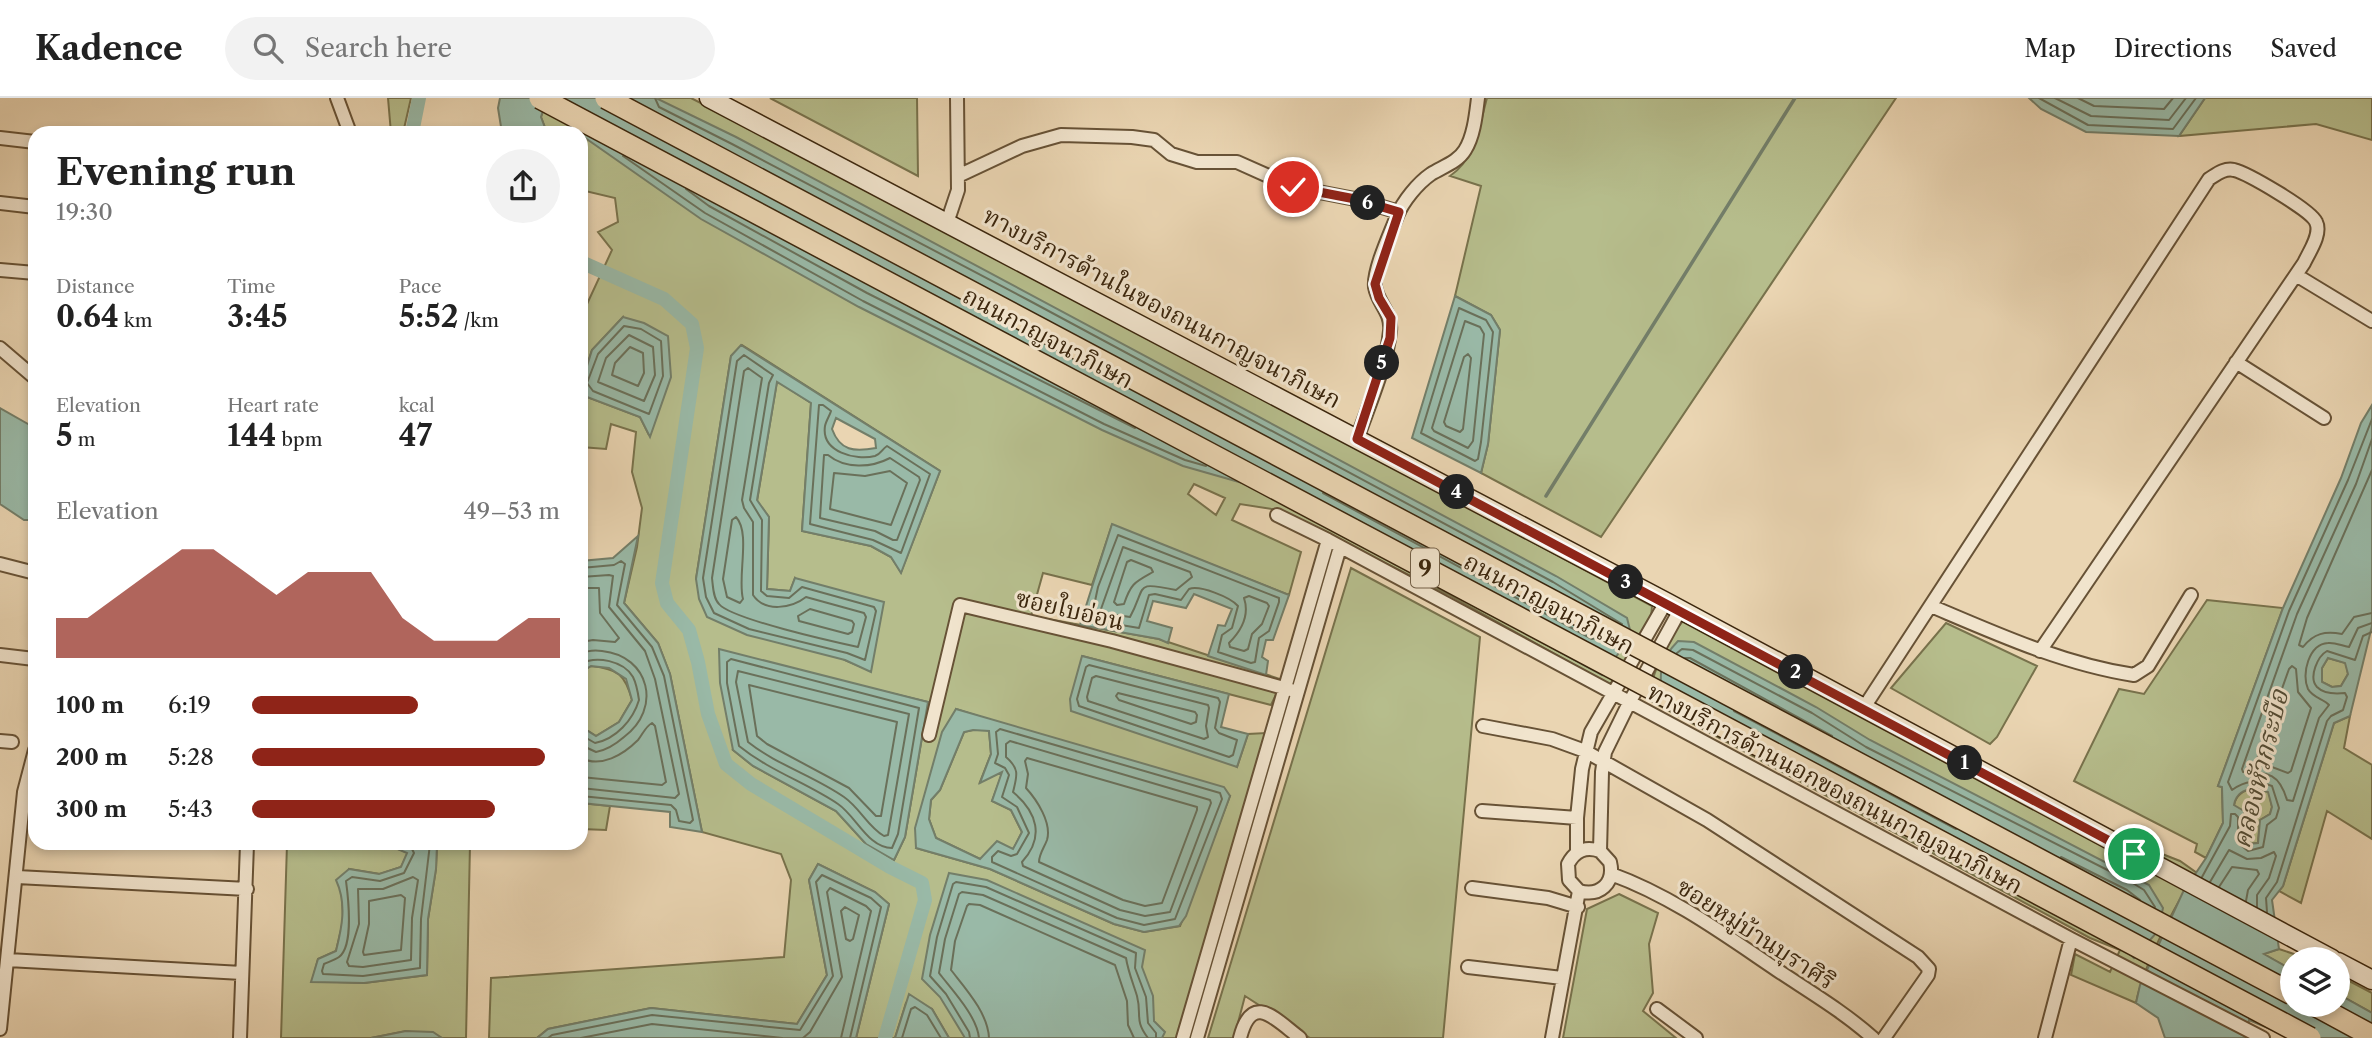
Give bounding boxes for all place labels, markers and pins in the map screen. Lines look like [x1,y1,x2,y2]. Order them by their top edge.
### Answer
pin [1263,157,1323,217]
pin: 6 [1350,186,1386,220]
pin: 5 [1364,345,1400,380]
pin: 4 [1440,474,1474,510]
pin: 3 [1608,564,1644,600]
pin: 2 [1778,654,1814,690]
pin: 1 [1948,746,1982,780]
pin [2104,824,2164,884]

